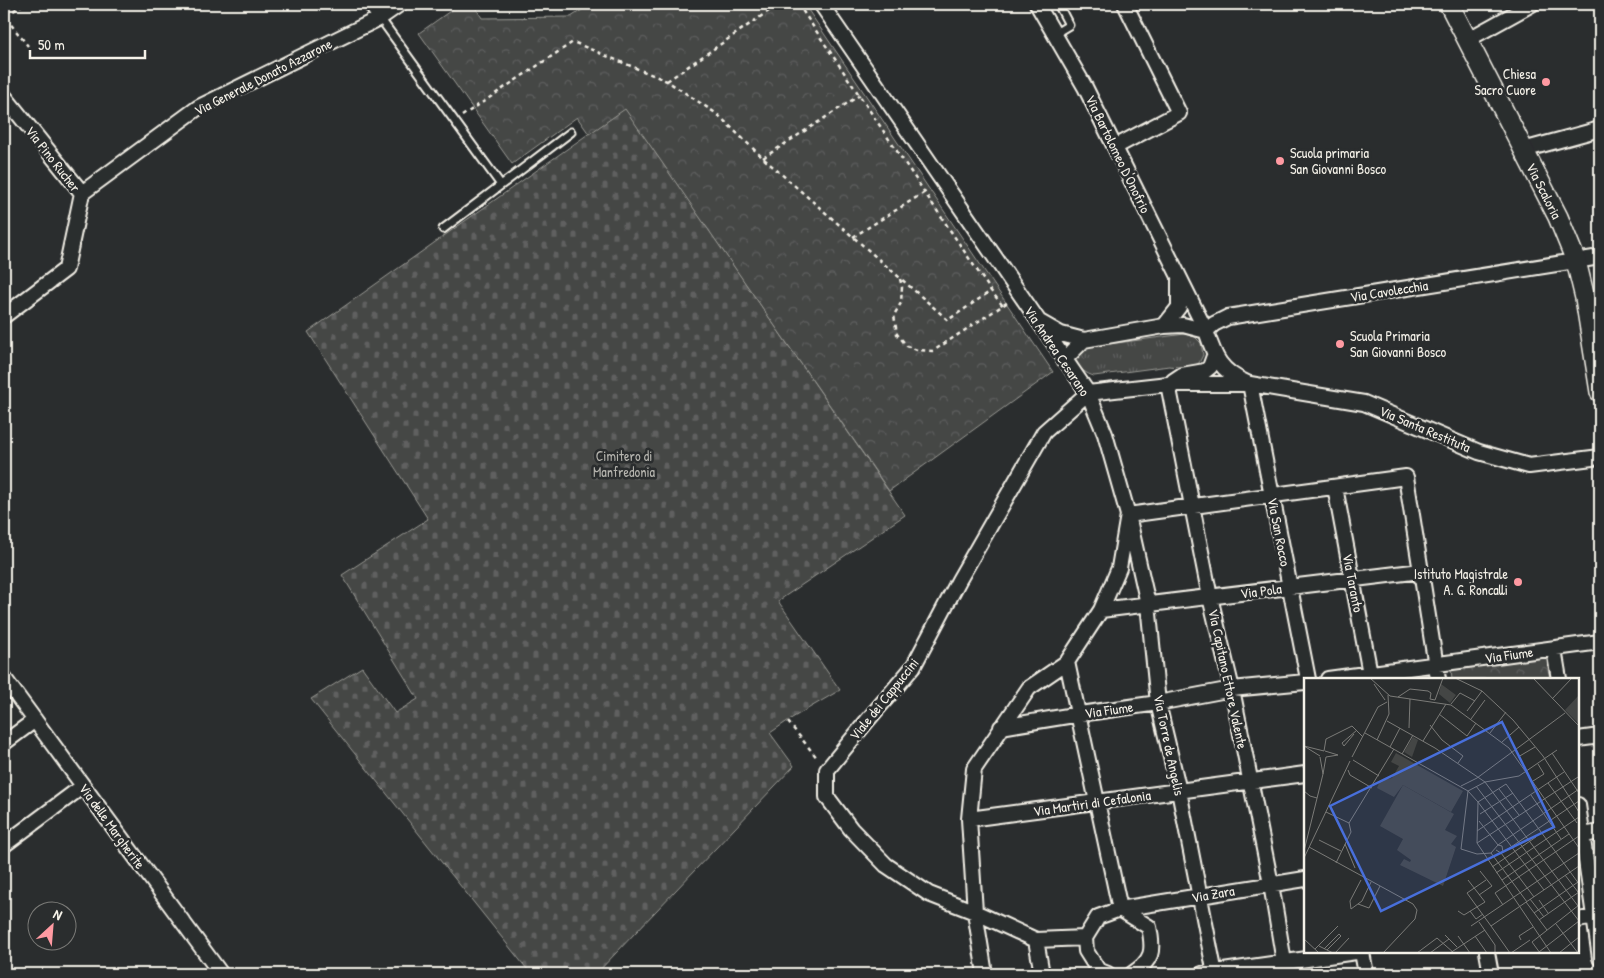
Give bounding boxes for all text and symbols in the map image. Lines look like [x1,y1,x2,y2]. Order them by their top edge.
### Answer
scale bar [30,28,145,60]
street label: Via Generale Donato Azzarone [191,33,335,120]
text: 50 m [38,34,65,55]
place label: Chiesa Sacro Cuore [1475,64,1537,99]
marker: Chiesa Sacro Cuore [1540,76,1552,88]
street label: Via Bartolomeo D'Onofrio [1082,91,1155,216]
street label: Via Pino Rucher [22,122,86,196]
place label: Scuola primaria San Giovanni Bosco [1290,143,1387,178]
marker: Scuola primaria San Giovanni Bosco [1274,155,1286,167]
street label: Via Scaloria [1522,160,1567,222]
street label: Via Cavolecchia [1349,275,1430,306]
street label: Via Andrea Cesarano [1020,302,1095,400]
place label: Scuola Primaria San Giovanni Bosco [1350,326,1447,361]
marker: Scuola Primaria San Giovanni Bosco [1334,338,1346,350]
street label: Via Santa Restituta [1377,401,1474,457]
park label: Cimitero di Manfredonia [593,446,656,481]
street label: Via San Rocco [1264,496,1296,568]
street label: Via Taranto [1338,552,1369,614]
place label: Istituto Magistrale A. G. Roncalli [1414,564,1508,599]
marker: Istituto Magistrale A. G. Roncalli [1512,576,1524,588]
street label: Via Pola [1239,578,1283,602]
street label: Via Capitano Ettore Valente [1203,607,1253,751]
street label: Via Fiume [1483,642,1535,667]
street label: Viale dei Cappuccini [845,654,923,744]
inset map [1304,678,1579,953]
street label: Via Torre de Angelis [1149,693,1189,797]
street label: Via Fiume [1083,697,1135,722]
street label: Via delle Margherite [74,779,150,873]
street label: Via Martiri di Cefalonia [1032,785,1152,820]
street label: Via Zara [1190,880,1236,907]
north arrow [28,900,78,950]
text: N [50,904,66,924]

